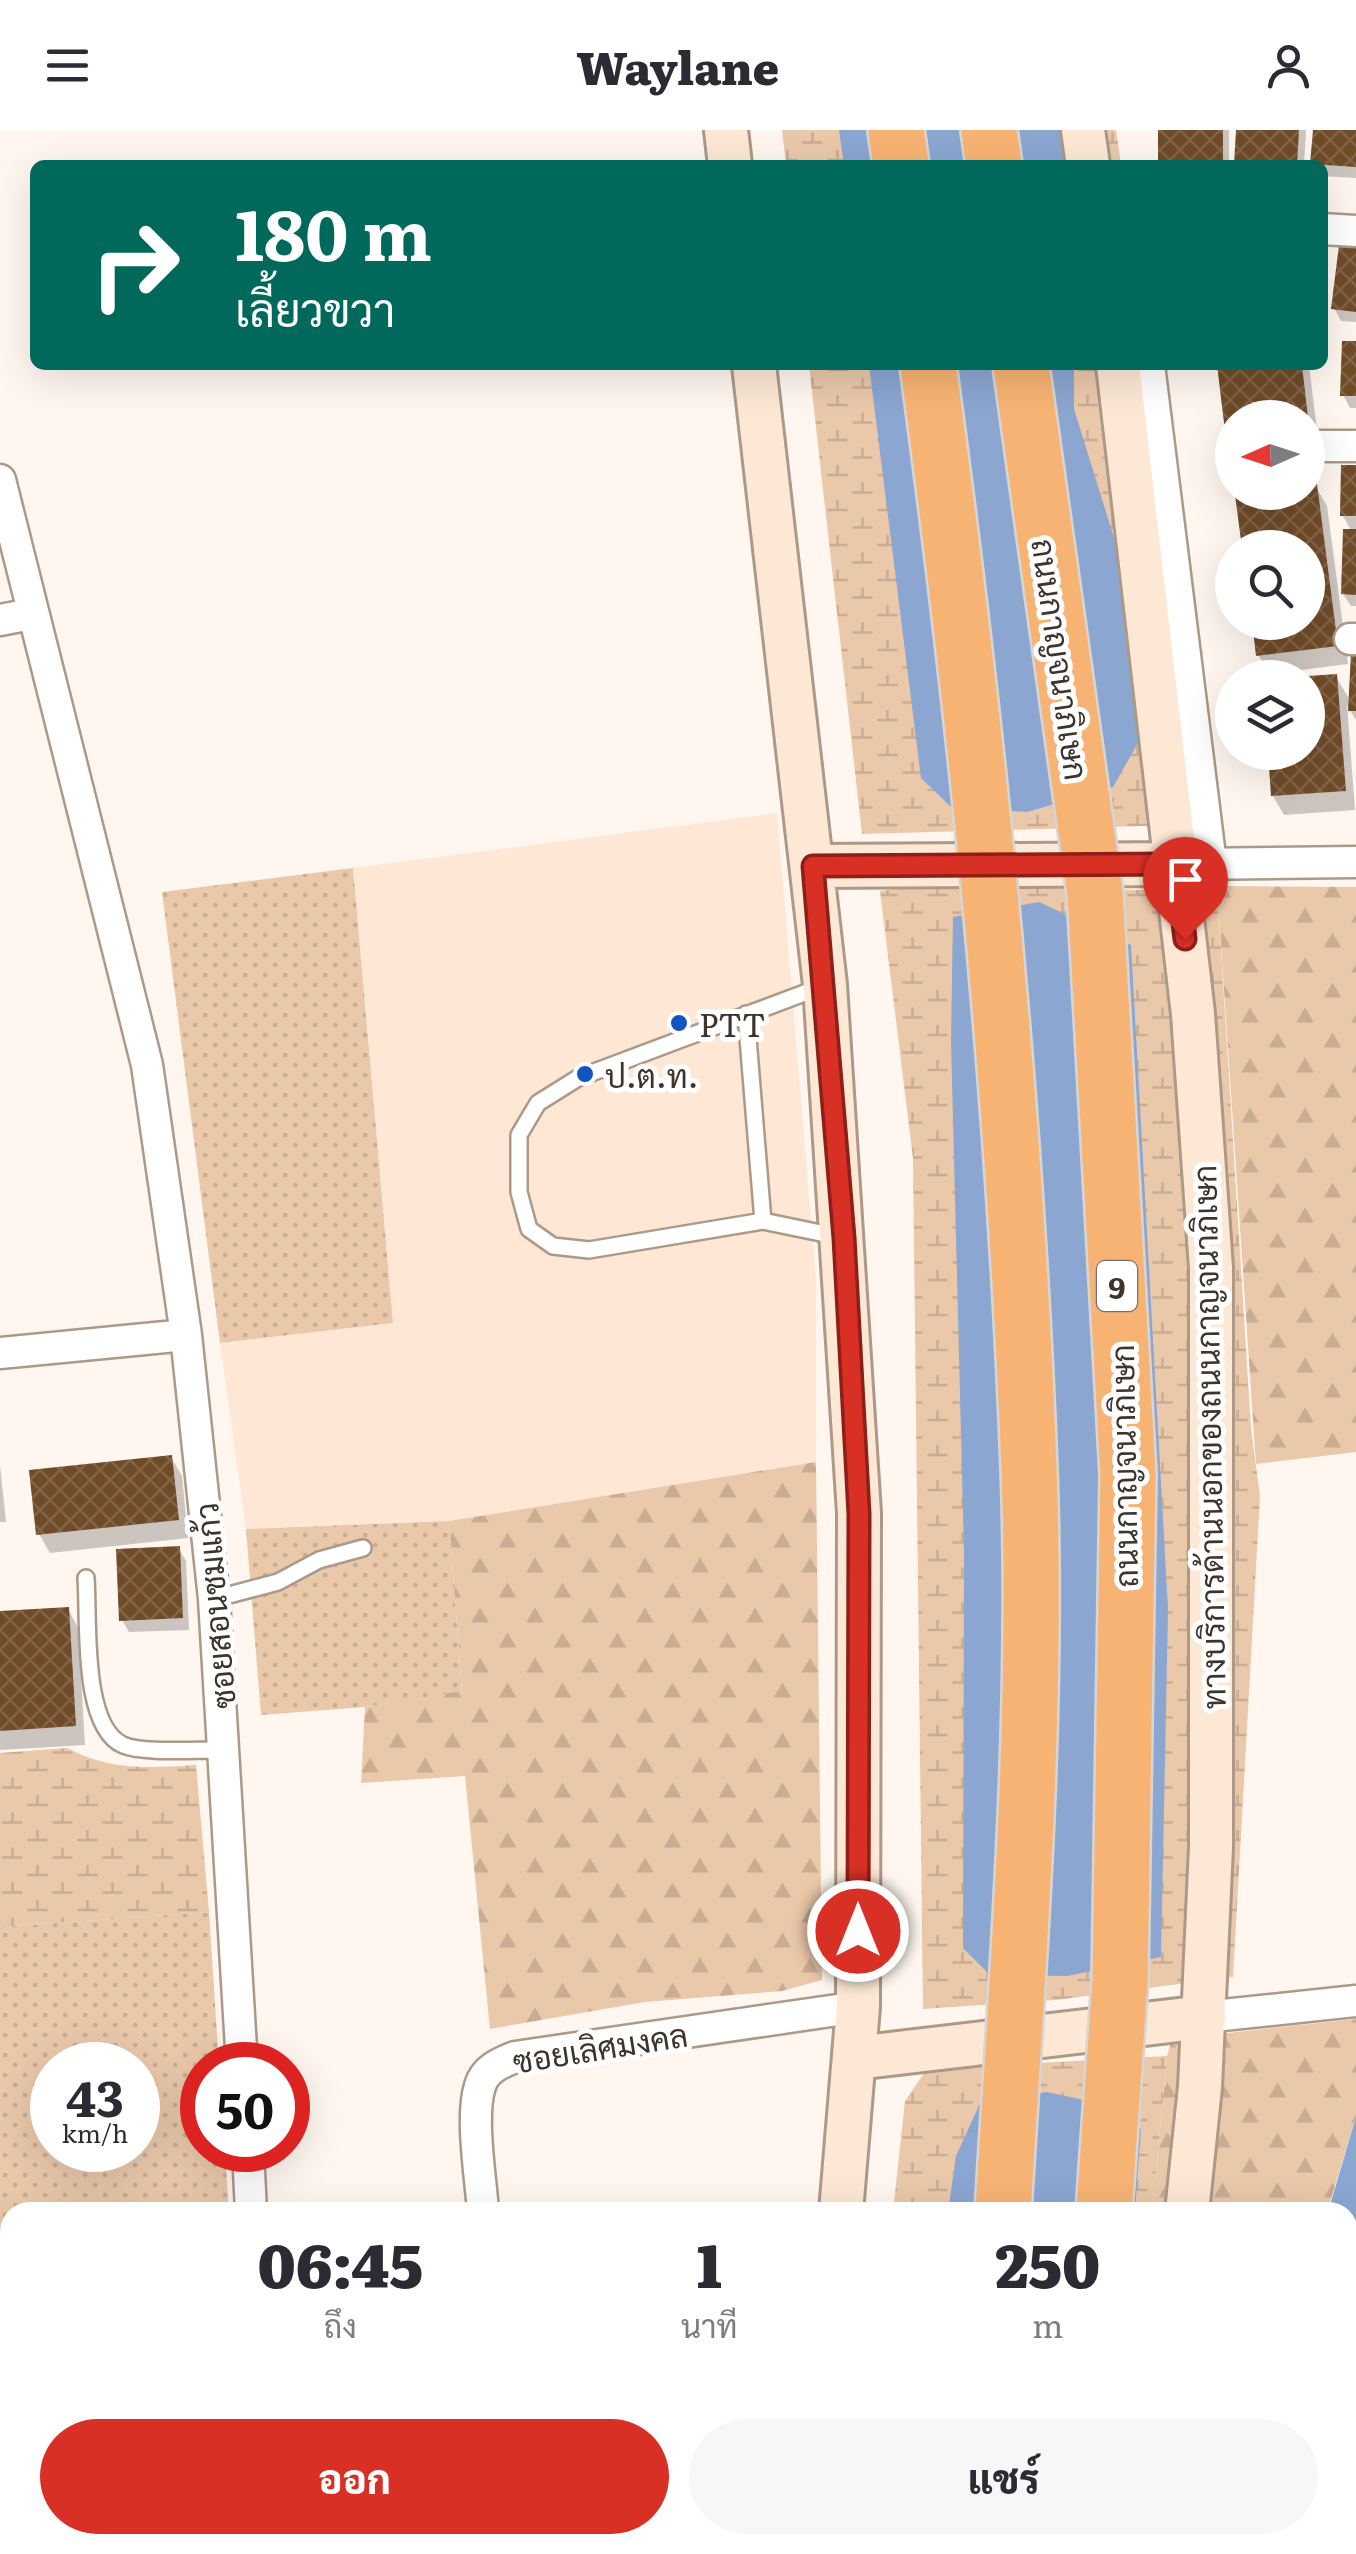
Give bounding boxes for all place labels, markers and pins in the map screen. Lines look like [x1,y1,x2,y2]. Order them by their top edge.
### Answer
pin [1143,837,1228,940]
place label: PTT [699,999,766,1047]
marker: PTT [668,1012,690,1034]
place label: ป.ต.ท. [605,1050,698,1098]
marker: ป.ต.ท. [574,1063,596,1085]

